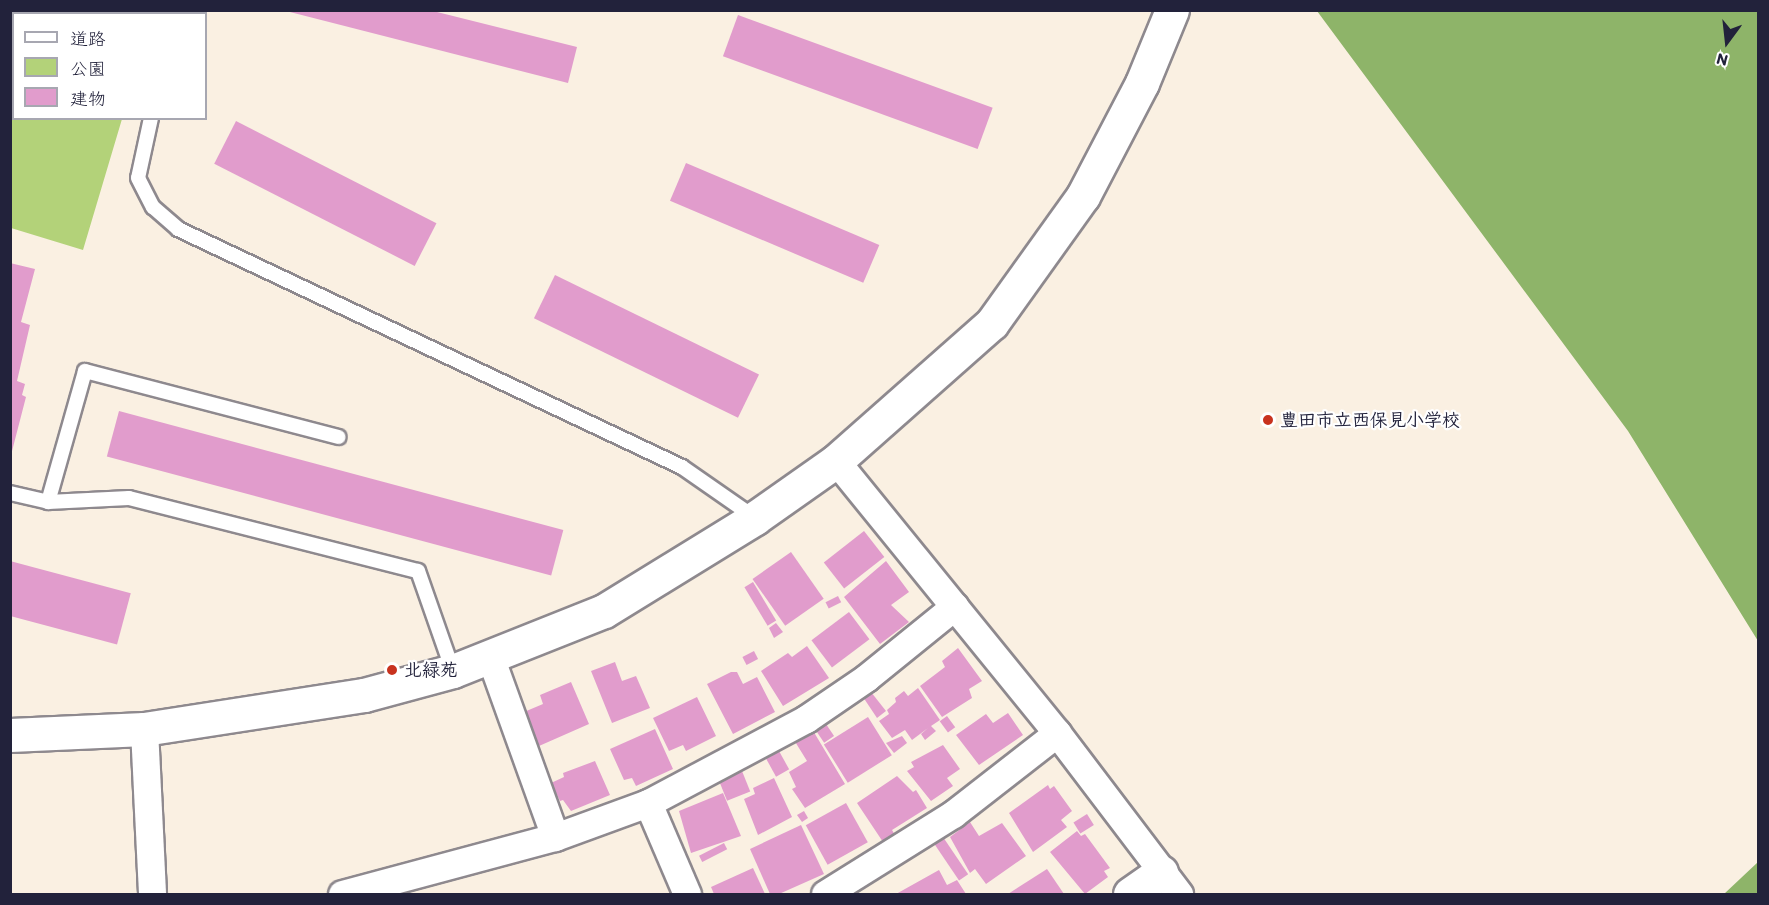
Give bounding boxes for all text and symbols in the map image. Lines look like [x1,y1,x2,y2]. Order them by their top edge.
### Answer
legend [12,12,207,120]
north arrow [1697,12,1757,72]
text: 道路 [70,28,106,50]
text: N [1715,49,1730,70]
text: 公園 [70,58,106,80]
text: 建物 [70,88,106,110]
place label: 豊田市立西保見小学校 [1280,409,1460,431]
marker: 豊田市立西保見小学校 [1261,413,1275,427]
place label: 北緑苑 [404,659,458,681]
marker: 北緑苑 [385,663,399,677]

